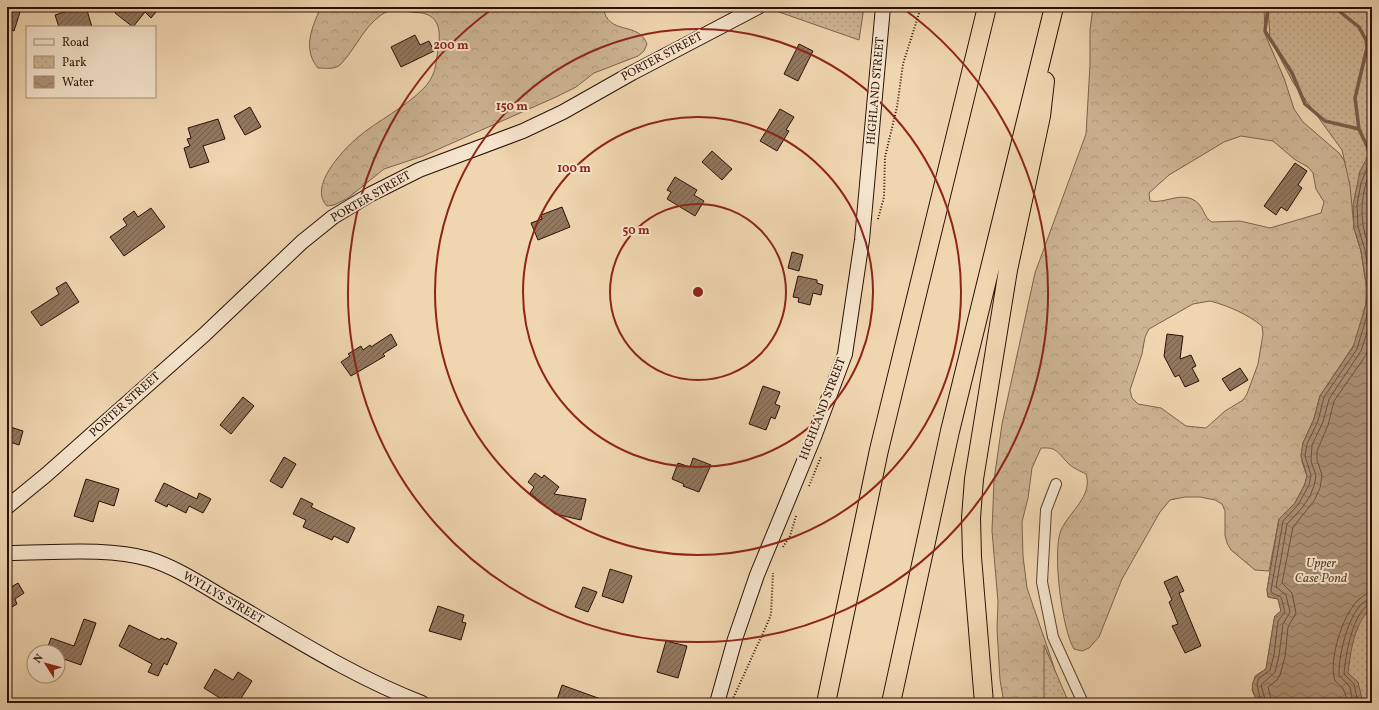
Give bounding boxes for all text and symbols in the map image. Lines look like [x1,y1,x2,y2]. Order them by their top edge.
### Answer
legend [26,26,156,98]
street label: PORTER STREET [619,29,705,85]
text: Road [62,35,89,51]
street label: HIGHLAND STREET [863,36,889,146]
text: 200 m [433,38,469,54]
text: Park [62,55,87,71]
text: Water [62,75,94,91]
text: 150 m [496,99,528,115]
text: 100 m [557,161,591,177]
street label: PORTER STREET [328,168,414,226]
text: 50 m [622,223,650,239]
centre of rings [691,285,705,299]
street label: HIGHLAND STREET [796,355,850,463]
street label: PORTER STREET [86,369,164,441]
water label: Upper Case Pond [1295,555,1347,588]
street label: WYLLYS STREET [180,568,266,628]
north arrow [26,644,66,684]
text: N [31,651,48,667]

